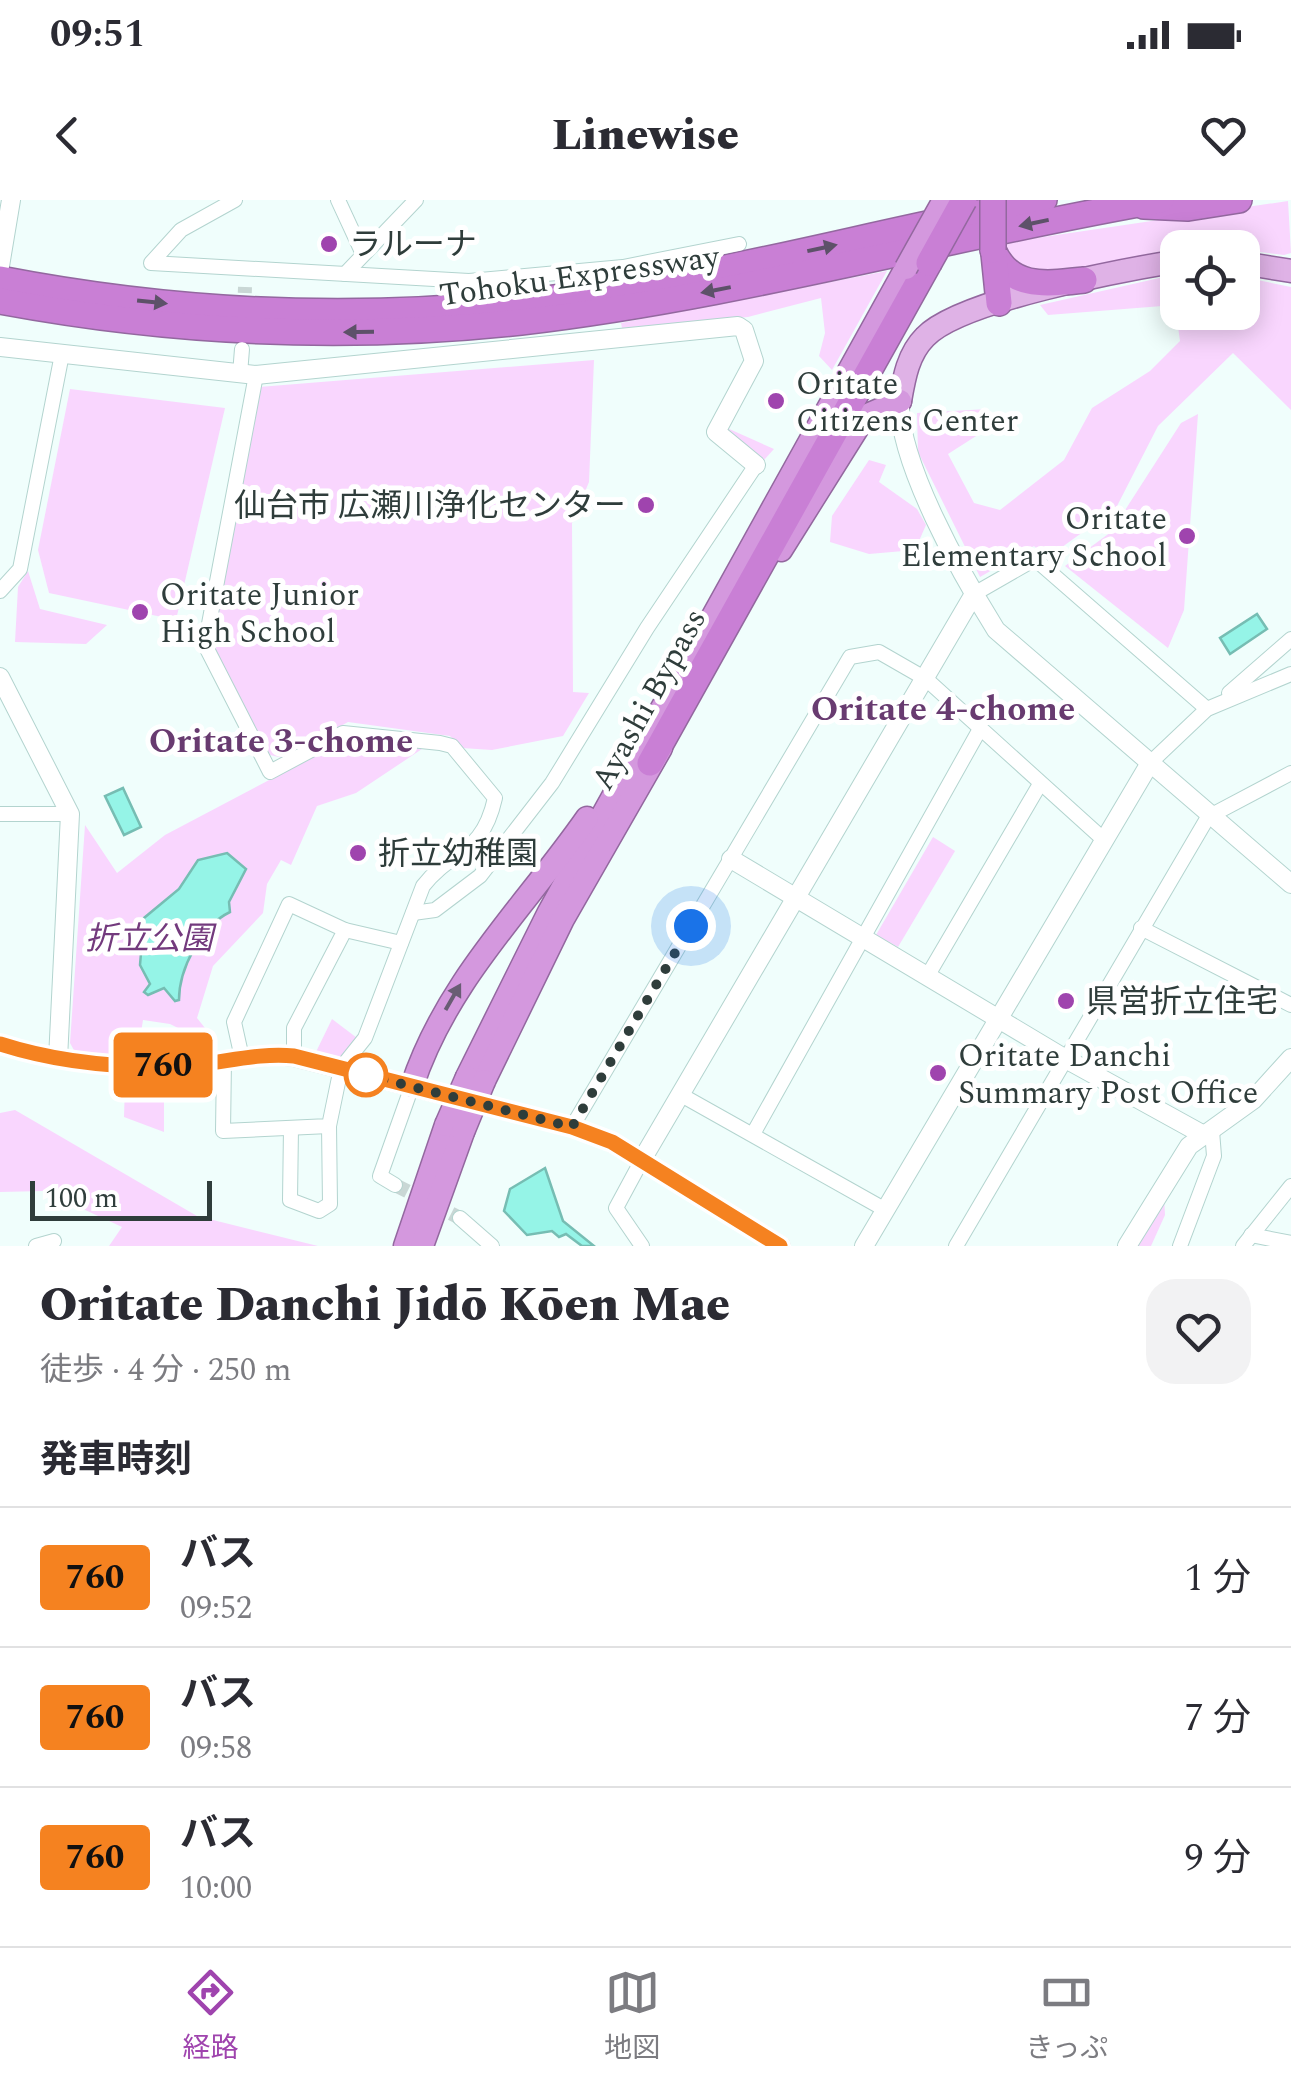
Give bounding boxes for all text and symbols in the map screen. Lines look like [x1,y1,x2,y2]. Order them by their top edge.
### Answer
text: 09:51 [50,6,145,64]
text: Linewise [552,101,739,170]
icon: back [40,108,95,163]
icon: heart [1196,108,1251,163]
one-way arrow [1018,216,1049,232]
place label: ラルーナ [349,221,477,270]
map controls [1160,230,1260,330]
button: locate [1160,230,1260,330]
street label: Tohoku Expressway [436,232,724,320]
marker: ラルーナ [318,233,340,255]
one-way arrow [807,240,838,255]
one-way arrow [700,283,731,299]
one-way arrow [137,294,169,310]
one-way arrow [342,325,374,341]
place label: Oritate Citizens Center [796,360,1019,446]
marker: Oritate Citizens Center [765,390,787,412]
place label: 仙台市 広瀬川浄化センター [234,482,626,531]
marker: 仙台市 広瀬川浄化センター [635,494,657,516]
place label: Oritate Elementary School [901,495,1167,581]
marker: Oritate Elementary School [1176,525,1198,547]
place label: Oritate Junior High School [160,571,359,657]
street label: Ayashi Bypass [579,600,720,800]
marker: Oritate Junior High School [129,601,151,623]
district label: Oritate 4-chome [811,683,1075,736]
district label: Oritate 3-chome [149,715,413,768]
place label: 折立幼稚園 [378,830,538,879]
marker: 折立幼稚園 [347,842,369,864]
your location [666,901,716,951]
park label: 折立公園 [85,915,217,964]
place label: 県営折立住宅 [1086,978,1278,1027]
one-way arrow [444,983,461,1012]
marker: 県営折立住宅 [1055,990,1077,1012]
line badge: 760 [106,1032,220,1098]
place label: Oritate Danchi Summary Post Office [958,1032,1258,1118]
text: 760 [134,1039,192,1092]
unlabelled marker [345,1054,387,1096]
marker: Oritate Danchi Summary Post Office [927,1062,949,1084]
scale bar [30,1176,212,1220]
text: 100 m [45,1177,118,1220]
text: Oritate Danchi Jidō Kōen Mae [40,1269,730,1342]
button: heart [1146,1279,1251,1384]
text: 徒歩 · 4 分 · 250 m [40,1346,292,1395]
text: 発車時刻 [40,1432,192,1490]
text: バス [180,1526,256,1584]
text: 1 分 [1184,1550,1251,1608]
text: 760 [66,1551,124,1604]
text: 09:52 [180,1584,252,1633]
text: バス [180,1666,256,1724]
text: 7 分 [1184,1690,1251,1748]
text: 760 [66,1691,124,1744]
text: 09:58 [180,1724,252,1773]
text: バス [180,1806,256,1864]
text: 9 分 [1184,1830,1251,1888]
text: 760 [66,1831,124,1884]
text: 10:00 [180,1864,252,1913]
tab: 経路 [183,1965,239,2070]
tab: 地図 [604,1965,660,2070]
tab: きっぷ [1025,1965,1108,2070]

